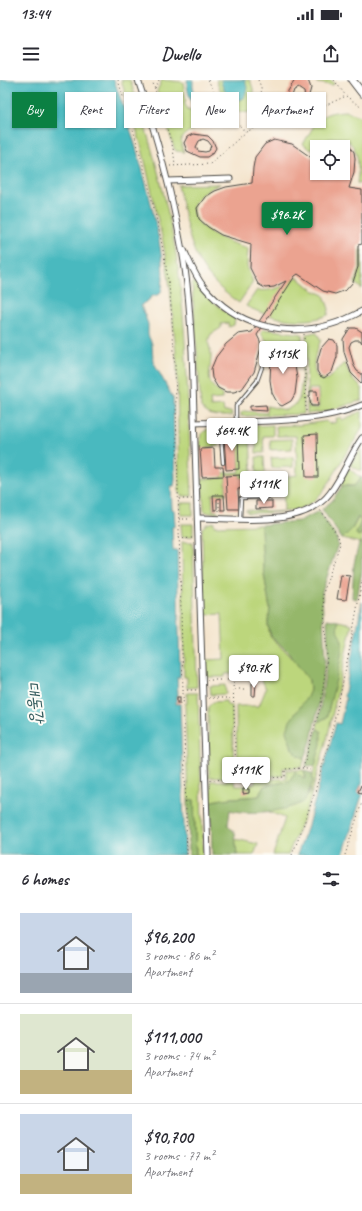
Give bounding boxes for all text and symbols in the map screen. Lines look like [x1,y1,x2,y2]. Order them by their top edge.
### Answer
text: 13:44 [20,5,50,24]
icon: menu [20,43,42,65]
text: Dwello [161,43,201,65]
icon: share [320,43,342,65]
chip: Buy [12,92,57,128]
chip: Rent [65,92,116,128]
chip: Filters [124,92,183,128]
chip: New [191,92,239,128]
chip: Apartment [247,92,326,128]
map controls [310,140,350,180]
button: locate [310,140,350,180]
pin: $96.2K [254,202,320,236]
text: $96.2K [271,207,303,223]
pin: $115K [255,341,311,375]
text: $115K [268,346,298,362]
pin: $64.4K [199,418,265,452]
text: $64.4K [216,423,248,439]
pin: $111K [236,471,292,505]
text: $111K [249,476,279,492]
pin: $90.7K [221,655,287,689]
text: $90.7K [238,660,270,676]
water label: 대동강 [23,680,49,726]
pin: $111K [218,757,274,791]
text: $111K [231,762,261,778]
icon: filters [320,868,342,890]
text: 6 homes [20,869,68,890]
text: $96,200 [144,927,193,948]
icon: home [52,929,100,977]
text: 3 rooms · 86 m² [144,948,214,964]
text: Apartment [144,964,192,980]
text: $111,000 [144,1027,201,1048]
icon: home [52,1030,100,1078]
text: 3 rooms · 74 m² [144,1048,214,1064]
text: Apartment [144,1064,192,1080]
text: $90,700 [144,1127,193,1148]
icon: home [52,1130,100,1178]
text: 3 rooms · 77 m² [144,1148,214,1164]
text: Apartment [144,1164,192,1180]

